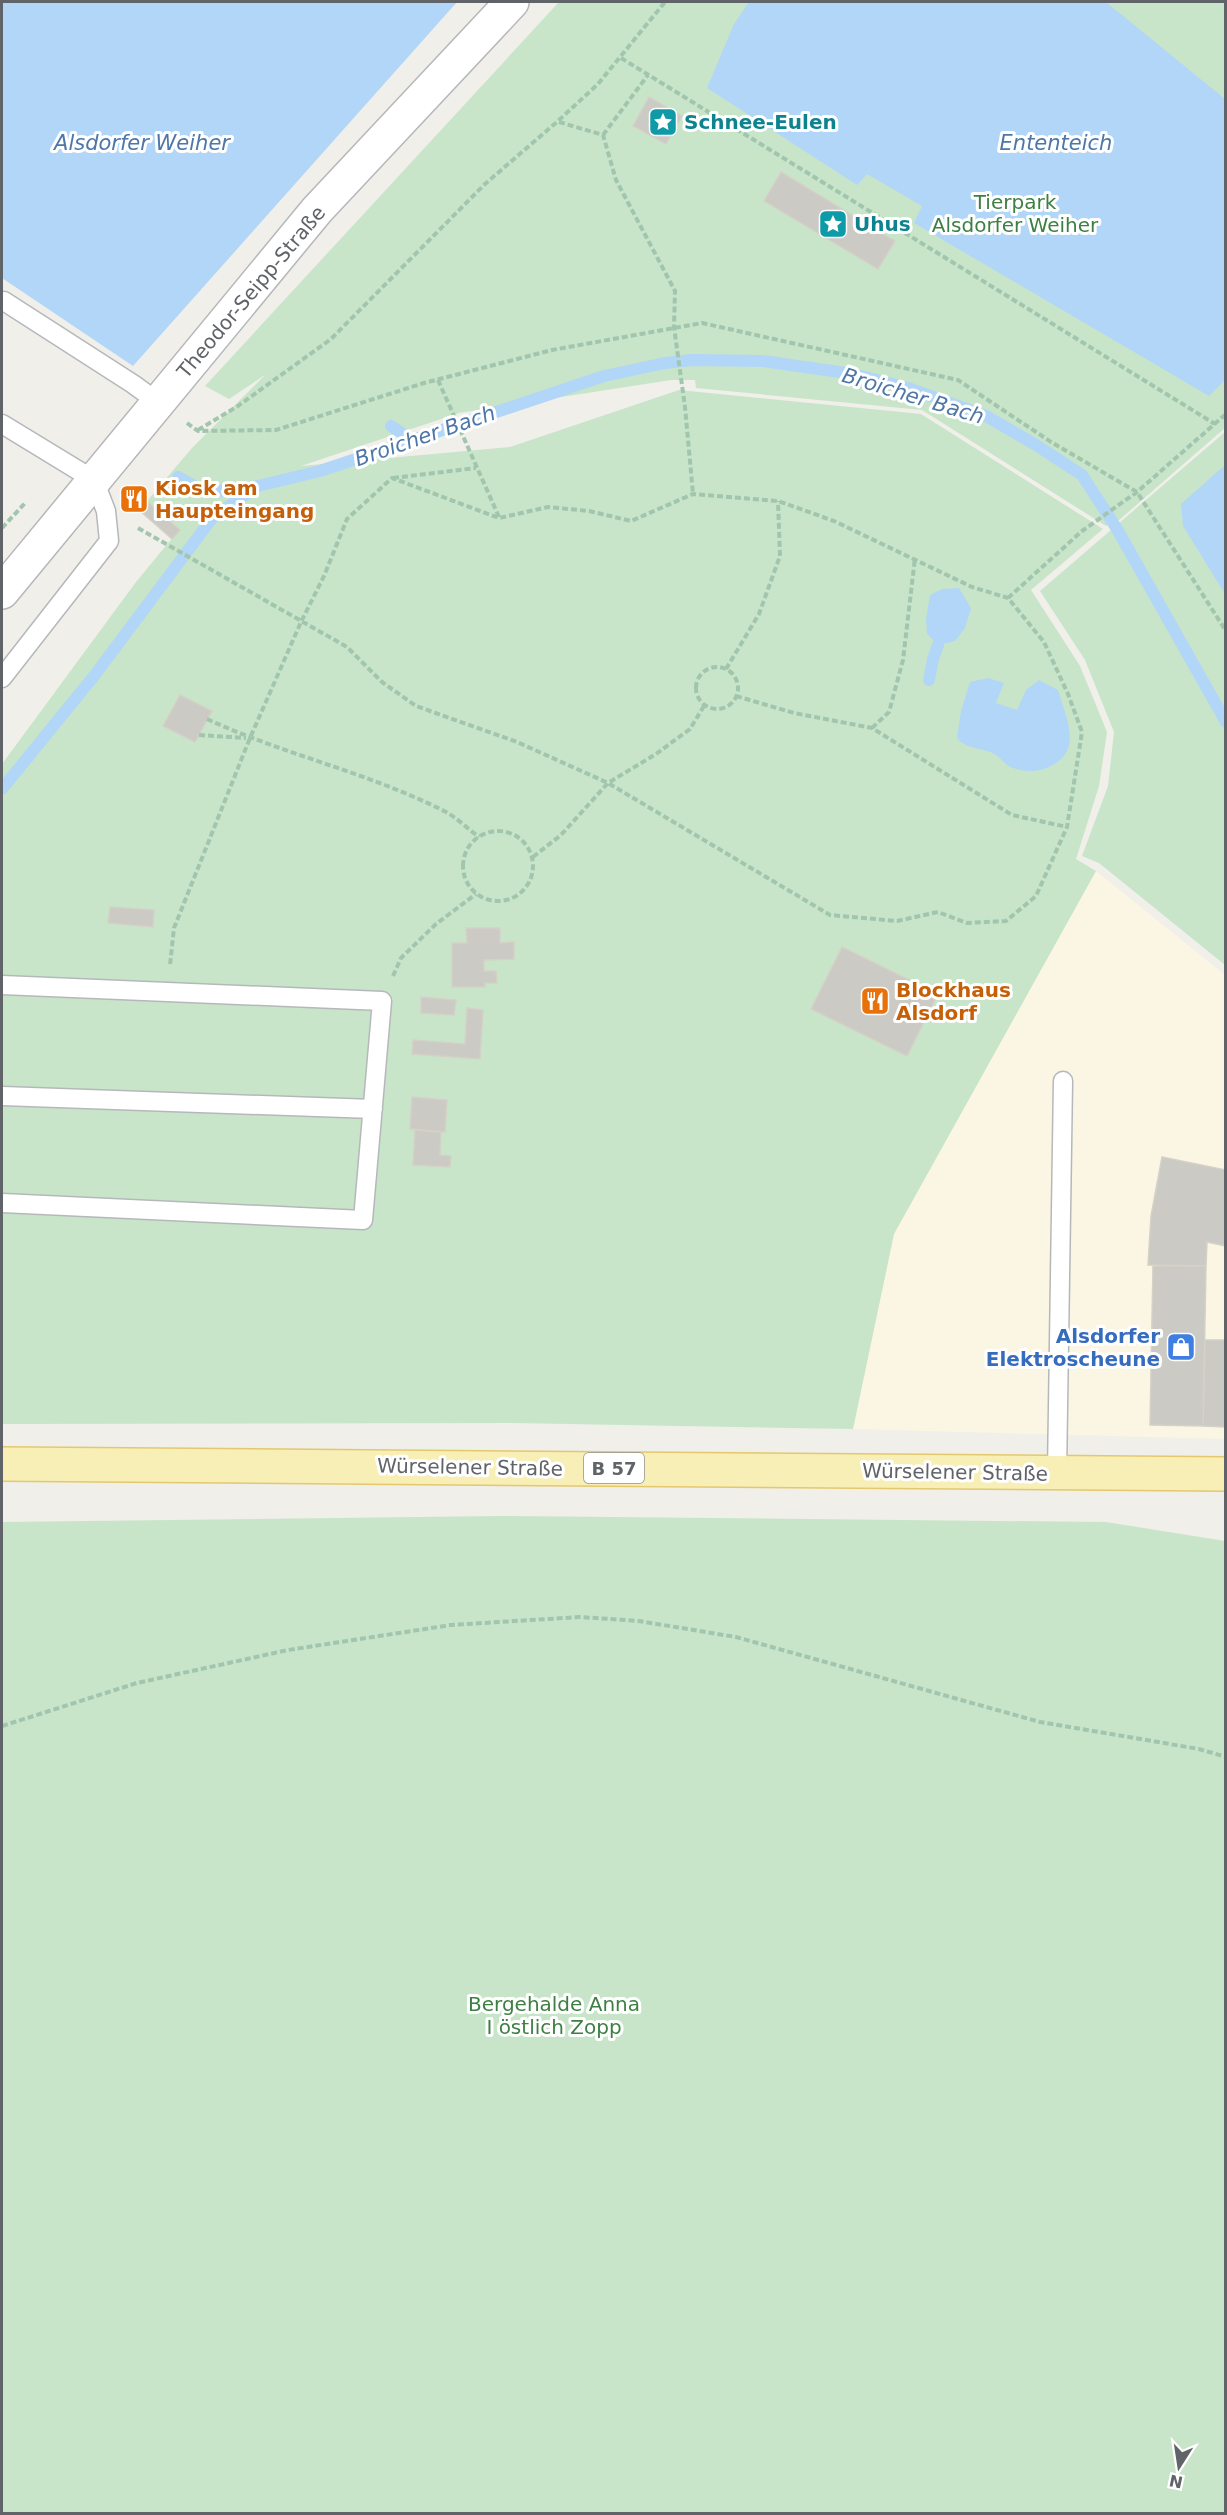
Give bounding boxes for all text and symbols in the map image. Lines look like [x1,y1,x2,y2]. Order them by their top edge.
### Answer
place icon: Schnee-Eulen [647,106,679,138]
place label: Schnee-Eulen [684,110,837,134]
water label: Alsdorfer Weiher [52,131,231,155]
water label: Ententeich [1000,131,1112,155]
park label: Tierpark Alsdorfer Weiher [932,190,1099,237]
street label: Theodor-Seipp-Straße [171,201,330,384]
place icon: Uhus [817,208,849,240]
place label: Uhus [854,212,911,236]
water label: Broicher Bach [839,363,987,429]
water label: Broicher Bach [352,401,498,471]
place label: Kiosk am Haupteingang [155,476,314,523]
restaurant icon: Kiosk am Haupteingang [118,483,150,515]
place label: Blockhaus Alsdorf [896,978,1011,1025]
restaurant icon: Blockhaus Alsdorf [859,985,891,1017]
place label: Alsdorfer Elektroscheune [986,1324,1160,1371]
shop icon: Alsdorfer Elektroscheune [1165,1331,1197,1363]
street label: Würselener Straße [377,1453,563,1481]
road number: B 57 [584,1453,644,1483]
street label: Würselener Straße [862,1458,1048,1486]
park label: Bergehalde Anna I östlich Zopp [468,1992,640,2039]
north arrow [1149,2437,1209,2497]
text: N [1167,2470,1185,2492]

